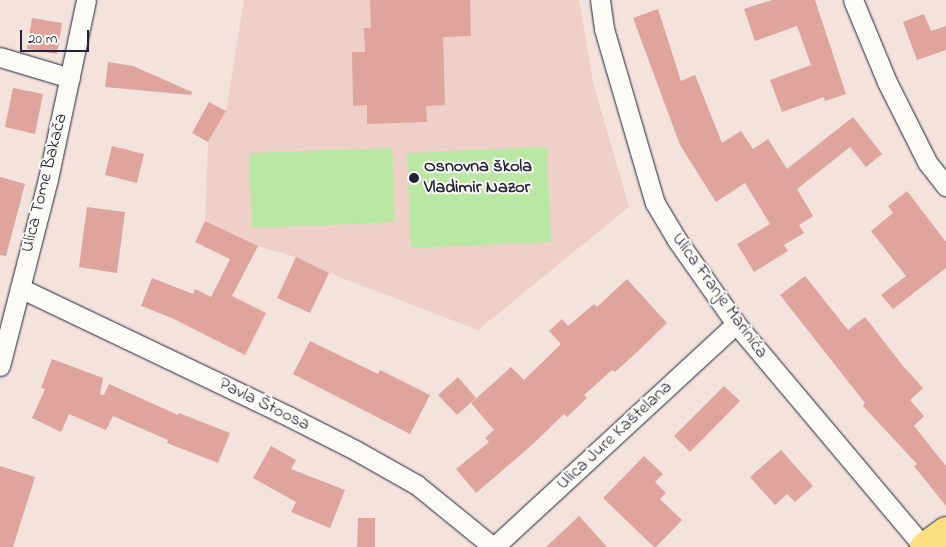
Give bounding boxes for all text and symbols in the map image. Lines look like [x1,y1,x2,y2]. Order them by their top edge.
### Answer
scale bar [22,20,91,52]
text: 20 m [28,28,57,50]
street label: Ulica Tome Bakača [17,111,73,255]
place label: Osnovna škola Vladimir Nazor [424,157,532,200]
marker: Osnovna škola Vladimir Nazor [408,172,420,184]
street label: Ulica Franje Marinića [666,229,772,363]
street label: Pavla Štoosa [215,374,313,436]
street label: Ulica Jure Kaštelana [553,377,677,495]

